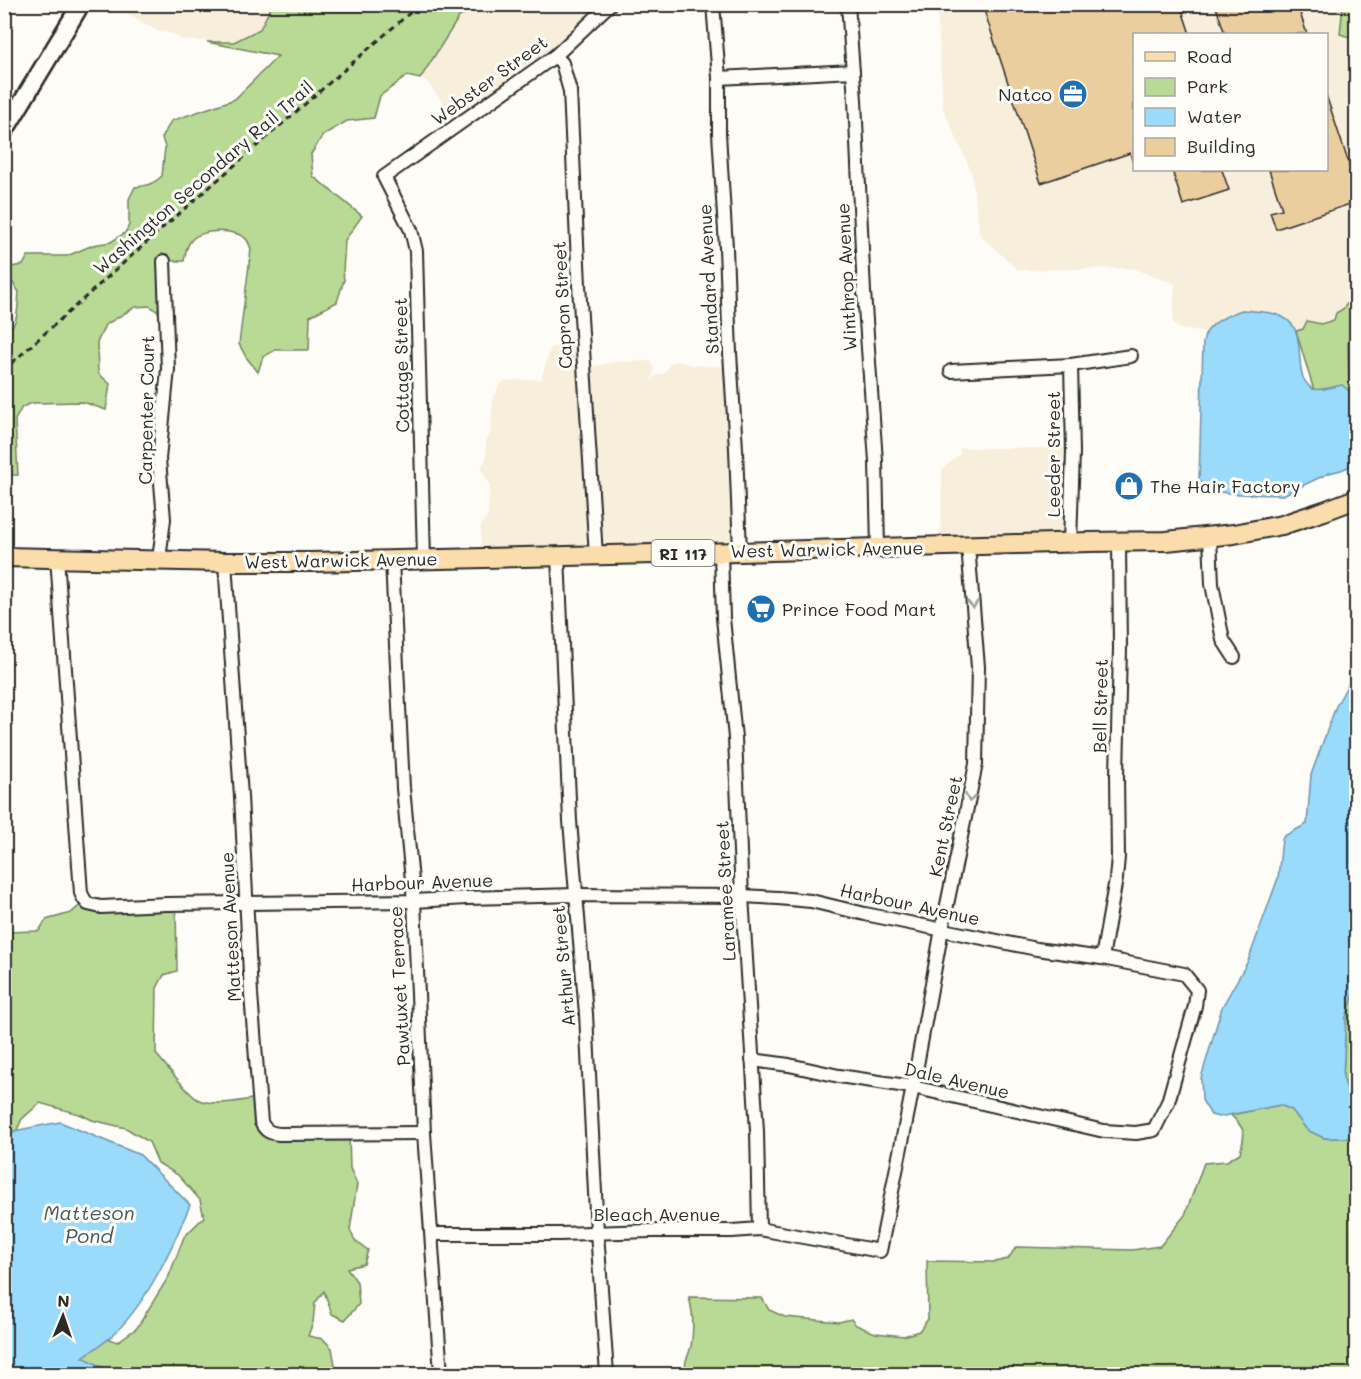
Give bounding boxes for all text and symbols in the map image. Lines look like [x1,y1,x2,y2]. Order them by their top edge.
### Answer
street label: Webster Street [426,30,552,130]
legend [1133,33,1328,171]
text: Road [1187,44,1232,68]
text: Park [1187,74,1228,98]
street label: Washington Secondary Rail Trail [88,75,318,279]
office icon: Natco [1057,78,1089,110]
place label: Natco [998,82,1052,106]
text: Water [1187,104,1242,128]
text: Building [1187,134,1255,158]
street label: Winthrop Avenue [830,202,862,352]
street label: Standard Avenue [692,203,724,355]
street label: Capron Street [547,240,577,370]
street label: Cottage Street [388,297,414,433]
street label: Carpenter Court [133,335,159,485]
street label: Leeder Street [1041,391,1065,517]
shop icon: The Hair Factory [1113,470,1145,502]
place label: The Hair Factory [1150,474,1300,498]
street label: West Warwick Avenue [730,535,924,563]
road number: RI 117 [652,540,714,566]
street label: West Warwick Avenue [244,546,438,574]
supermarket icon: Prince Food Mart [745,593,777,625]
place label: Prince Food Mart [782,597,936,621]
one-way arrow [966,599,979,608]
street label: Bell Street [1087,659,1113,753]
street label: Kent Street [923,773,967,879]
one-way arrow [964,793,977,803]
street label: Laramee Street [709,820,741,962]
street label: Matteson Avenue [214,851,246,1003]
street label: Harbour Avenue [351,868,493,896]
street label: Harbour Avenue [838,877,982,931]
street label: Arthur Street [546,904,580,1028]
street label: Pawtuxet Terrace [383,905,415,1067]
street label: Dale Avenue [902,1056,1012,1104]
water label: Matteson Pond [43,1199,135,1248]
street label: Bleach Avenue [594,1202,720,1226]
north arrow [33,1286,93,1346]
text: N [57,1290,70,1311]

